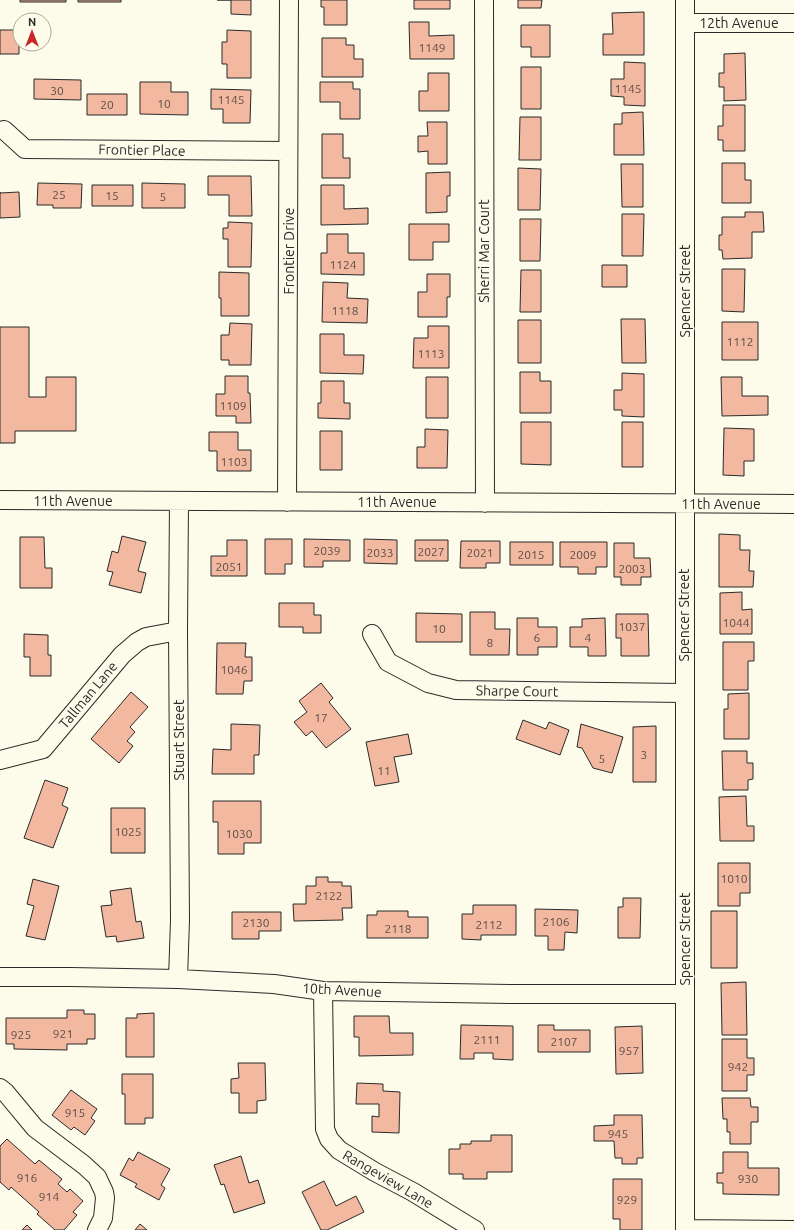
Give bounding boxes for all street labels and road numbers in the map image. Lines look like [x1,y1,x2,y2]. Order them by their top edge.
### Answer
street label: 12th Avenue [699,15,779,31]
street label: Frontier Place [98,141,186,159]
street label: Sherri Mar Court [476,199,492,303]
street label: Frontier Drive [281,208,297,294]
street label: Spencer Street [677,244,693,338]
street label: 11th Avenue [33,493,113,509]
street label: 11th Avenue [357,494,437,510]
street label: 11th Avenue [681,496,761,512]
street label: Spencer Street [676,568,692,662]
street label: Tallman Lane [55,658,121,732]
street label: Sharpe Court [476,682,559,700]
street label: Stuart Street [171,699,187,781]
street label: Spencer Street [677,892,693,986]
street label: 10th Avenue [302,980,382,1000]
street label: Rangeview Lane [340,1147,436,1211]

